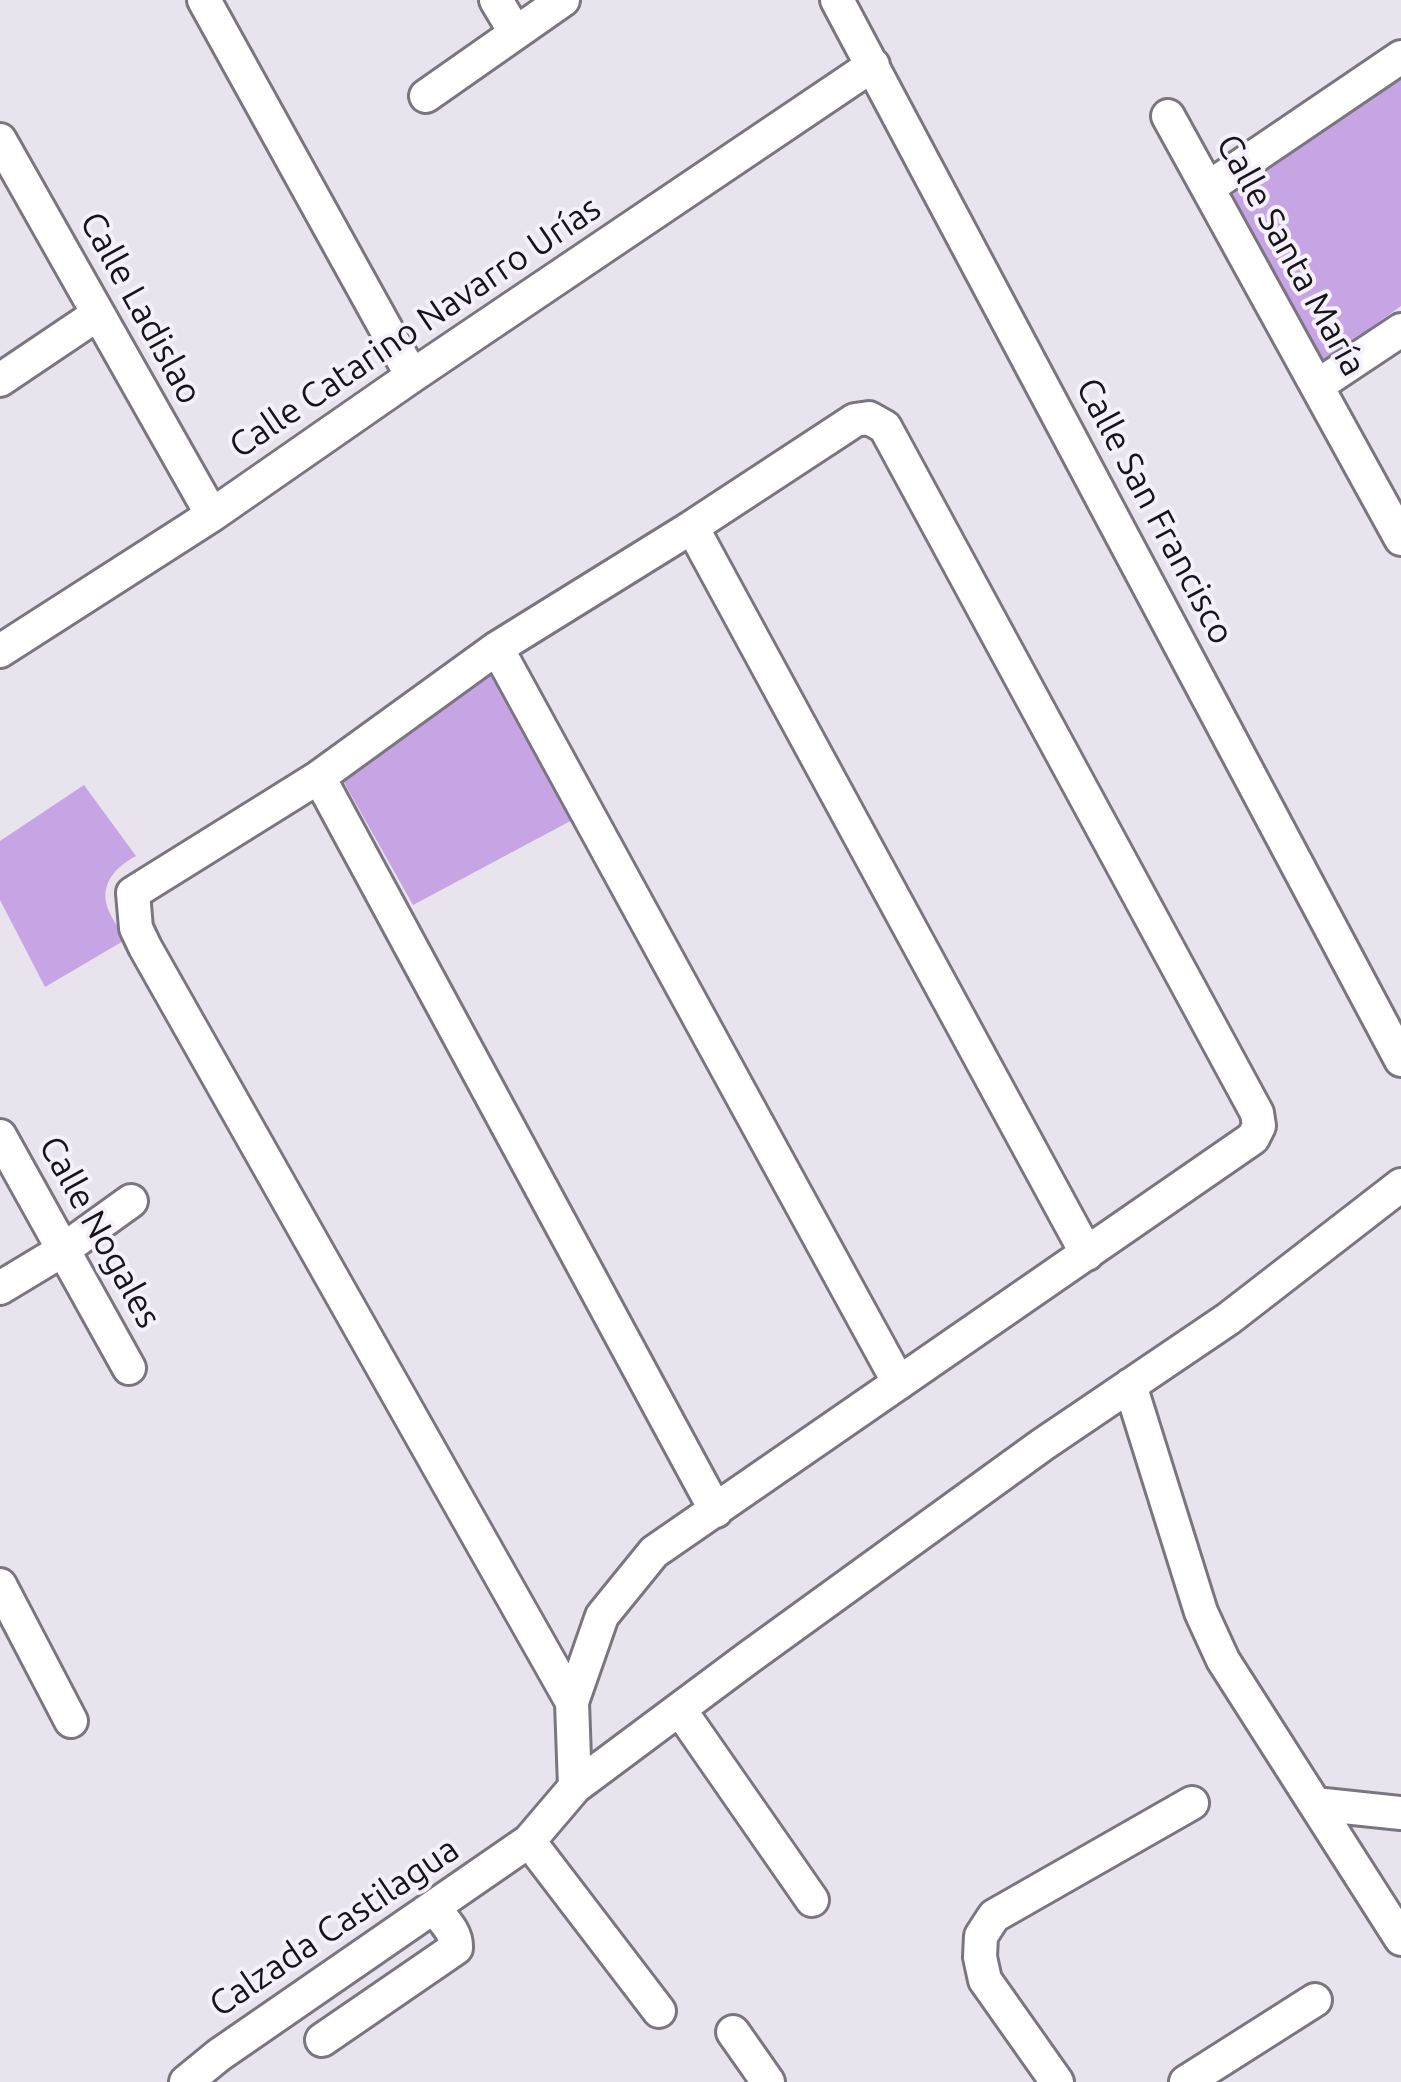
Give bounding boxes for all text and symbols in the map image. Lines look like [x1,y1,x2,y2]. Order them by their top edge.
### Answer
street label: Calle Santa María [1207,127,1375,383]
street label: Calle Catarino Navarro Urías [222,187,608,467]
street label: Calle Ladislao [71,205,211,411]
street label: Calle San Francisco [1067,371,1243,651]
street label: Calle Nogales [30,1129,170,1335]
street label: Calzada Castilagua [201,1828,467,2026]

